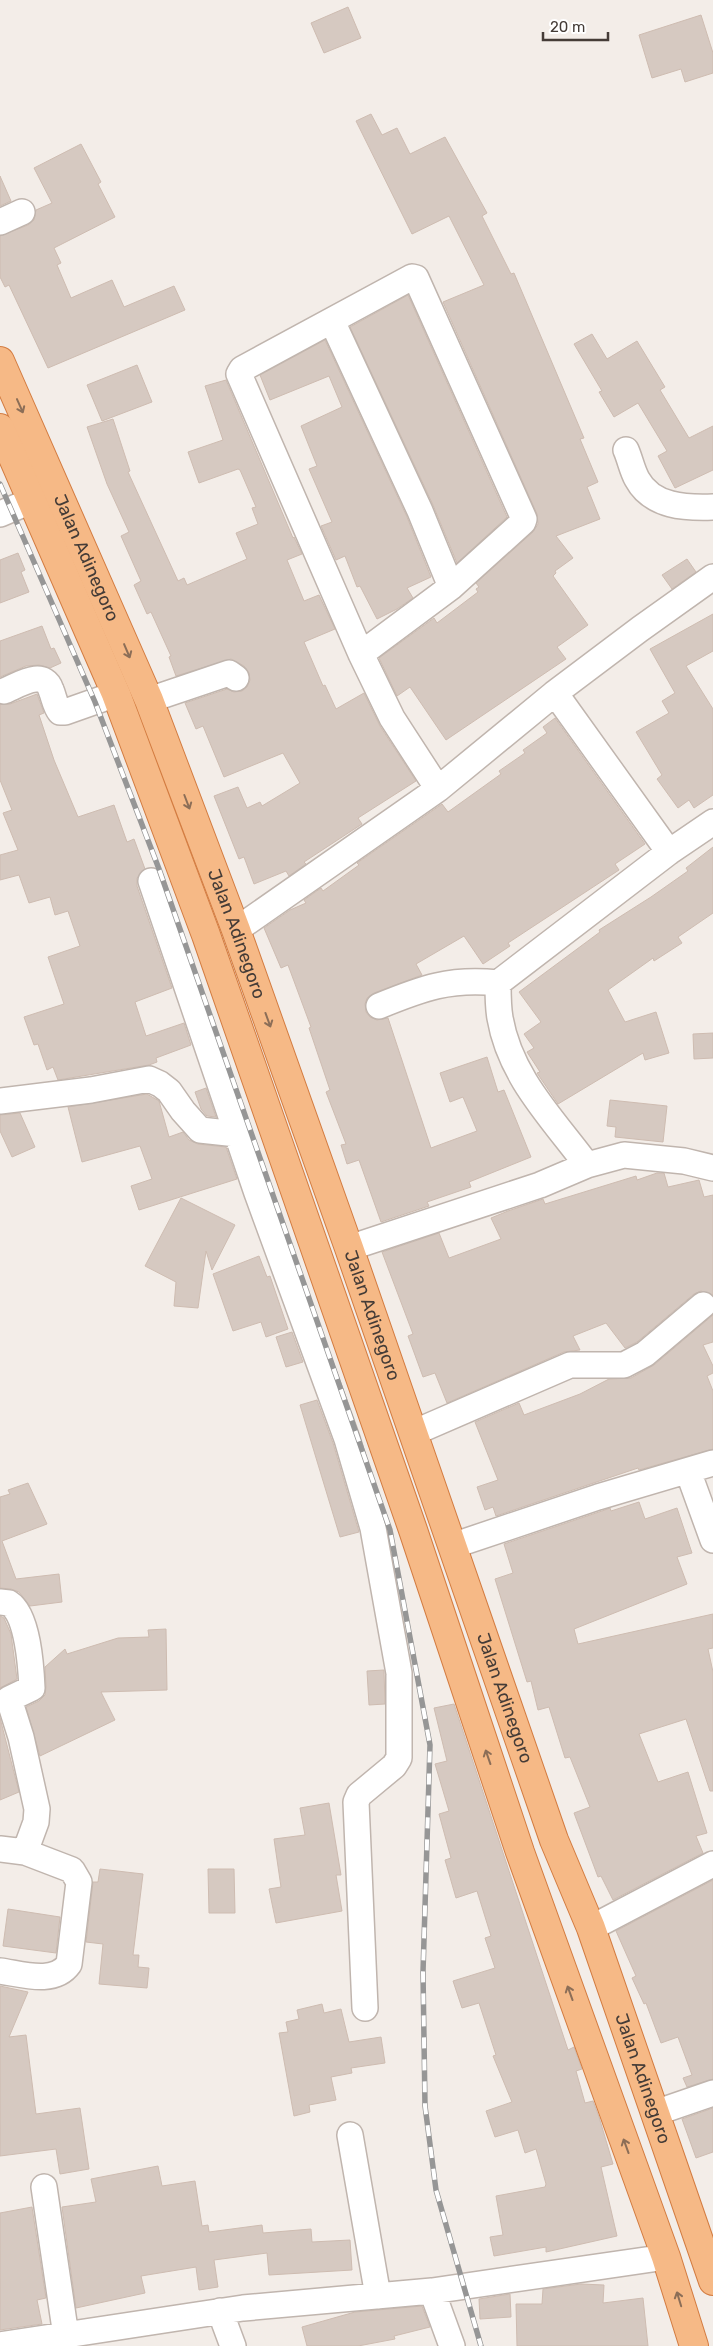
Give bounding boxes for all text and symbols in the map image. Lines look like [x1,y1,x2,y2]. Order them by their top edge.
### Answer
scale bar [543,10,608,42]
text: 20 m [550,18,585,36]
one-way arrow [16,398,25,413]
street label: Jalan Adinegoro [49,491,124,625]
one-way arrow [123,643,133,658]
one-way arrow [183,794,192,809]
street label: Jalan Adinegoro [203,866,271,1002]
one-way arrow [264,1012,273,1027]
street label: Jalan Adinegoro [340,1247,405,1384]
street label: Jalan Adinegoro [472,1630,538,1766]
one-way arrow [483,1750,492,1766]
one-way arrow [565,1986,574,2001]
street label: Jalan Adinegoro [610,2010,676,2147]
one-way arrow [620,2138,630,2154]
one-way arrow [674,2292,683,2308]

